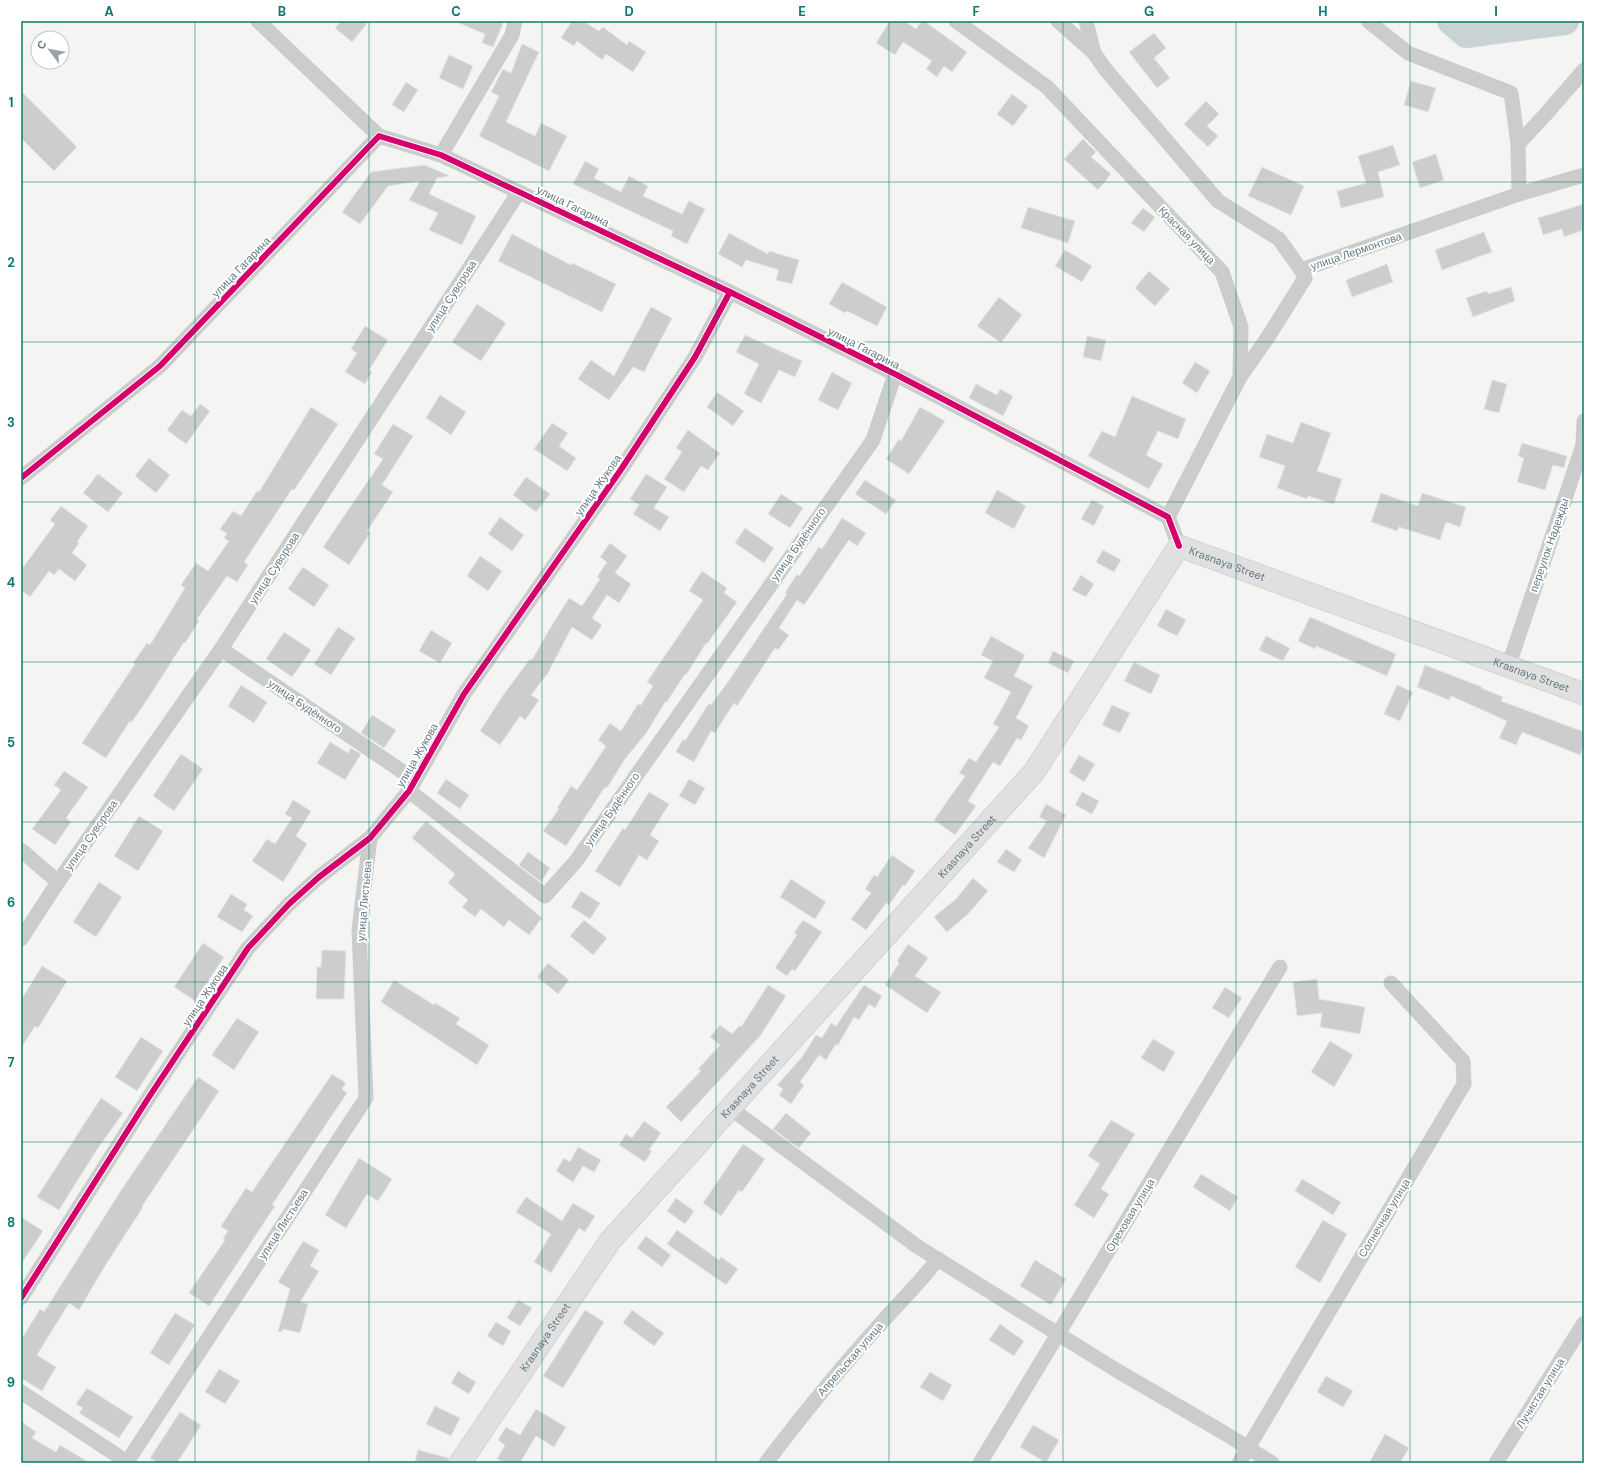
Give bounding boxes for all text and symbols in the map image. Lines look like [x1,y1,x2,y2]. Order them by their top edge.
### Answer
text: A [104,3,114,20]
text: B [278,3,286,20]
text: C [451,3,461,20]
text: D [624,3,634,20]
text: E [798,3,806,20]
text: F [972,3,980,20]
text: G [1144,3,1154,20]
text: H [1318,3,1328,20]
text: I [1494,3,1498,20]
north arrow [30,30,70,70]
text: С [33,38,50,52]
text: 1 [9,94,13,111]
street label: улица Гагарина [534,182,612,230]
street label: Красная улица [1156,203,1219,268]
street label: улица Лермонтова [1309,229,1404,273]
street label: улица Гагарина [209,233,274,300]
text: 2 [7,254,15,271]
street label: улица Суворова [423,257,480,334]
street label: улица Гагарина [826,324,903,373]
text: 3 [7,414,15,431]
street label: улица Жукова [572,451,625,518]
street label: переулок Надежды [1526,496,1572,594]
street label: улица Будённого [768,505,828,583]
street label: улица Суворова [246,529,303,606]
street label: Krasnaya Street [1187,543,1267,584]
text: 4 [7,574,15,591]
street label: Krasnaya Street [1491,654,1572,695]
street label: улица Будённого [265,676,345,736]
street label: улица Жукова [393,720,441,790]
text: 5 [7,734,15,751]
street label: улица Будённого [582,770,642,848]
street label: улица Суворова [62,796,121,873]
street label: Krasnaya Street [935,812,999,881]
street label: улица Листьева [354,859,375,942]
text: 6 [7,894,15,911]
street label: улица Жукова [179,961,231,1029]
street label: Krasnaya Street [717,1052,782,1121]
text: 7 [8,1054,15,1071]
street label: Ореховая улица [1103,1175,1158,1254]
street label: Солнечная улица [1355,1175,1413,1260]
street label: улица Листьева [255,1186,311,1262]
text: 8 [7,1214,15,1231]
street label: Krasnaya Street [517,1300,573,1374]
street label: Апрельская улица [814,1319,886,1399]
street label: Лучистая улица [1513,1354,1568,1431]
text: 9 [7,1374,15,1391]

